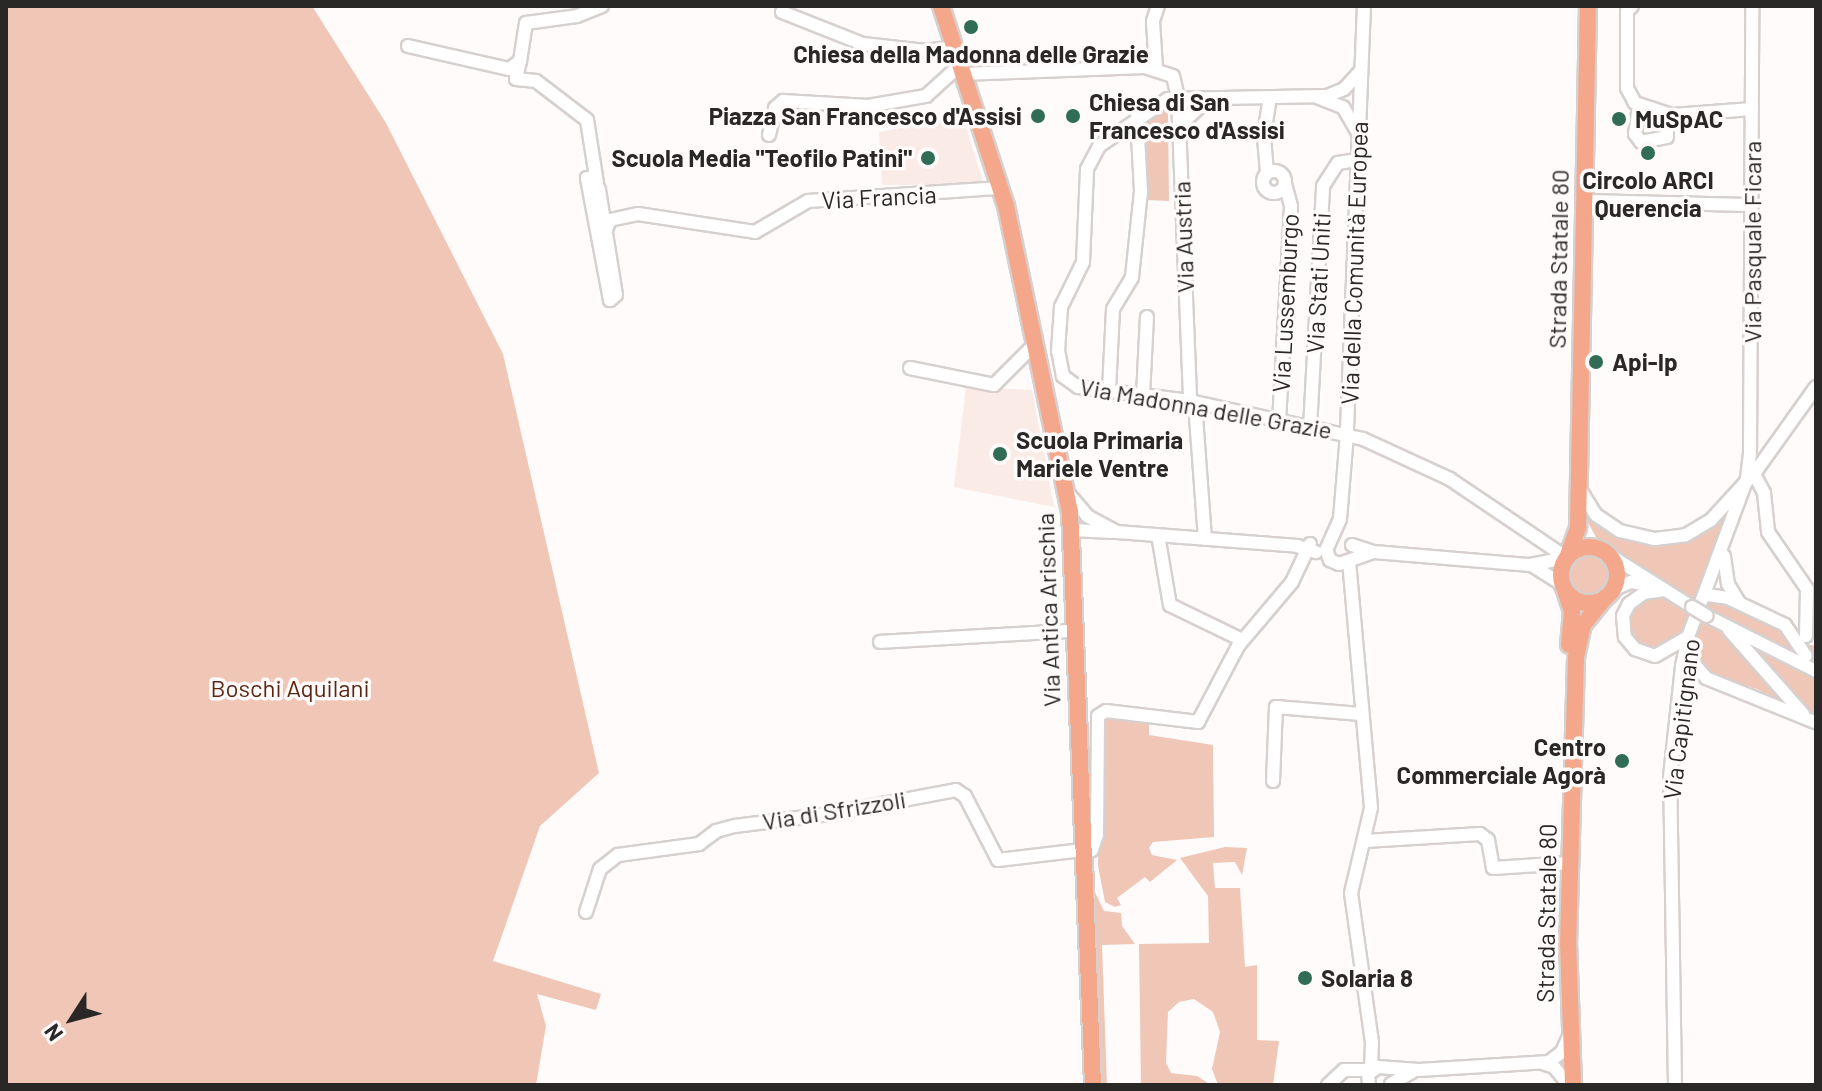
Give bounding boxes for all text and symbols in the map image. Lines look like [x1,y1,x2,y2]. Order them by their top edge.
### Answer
marker: Chiesa della Madonna delle Grazie [962,18,980,36]
place label: Chiesa della Madonna delle Grazie [793,40,1149,68]
place label: Chiesa di San Francesco d'Assisi [1089,88,1285,144]
place label: Piazza San Francesco d'Assisi [709,102,1022,130]
place label: MuSpAC [1635,105,1723,133]
marker: Piazza San Francesco d'Assisi [1029,107,1047,125]
marker: Chiesa di San Francesco d'Assisi [1064,107,1082,125]
marker: MuSpAC [1610,110,1628,128]
street label: Via della Comunità Europea [1335,121,1373,405]
street label: Via Pasquale Ficara [1738,141,1766,343]
place label: Scuola Media "Teofilo Patini" [611,144,912,172]
marker: Circolo ARCI Querencia [1639,144,1657,162]
marker: Scuola Media "Teofilo Patini" [919,149,937,167]
place label: Circolo ARCI Querencia [1582,166,1714,222]
street label: Strada Statale 80 [1542,169,1574,349]
street label: Via Francia [821,180,937,214]
street label: Via Austria [1167,180,1199,294]
street label: Via Stati Uniti [1300,212,1336,354]
street label: Via Lussemburgo [1266,213,1304,393]
place label: Api-Ip [1612,348,1678,376]
marker: Api-Ip [1587,353,1605,371]
street label: Via Madonna delle Grazie [1078,372,1334,444]
place label: Scuola Primaria Mariele Ventre [1016,426,1183,482]
marker: Scuola Primaria Mariele Ventre [991,445,1009,463]
street label: Via Antica Arischia [1030,513,1066,707]
street label: Via Capitignano [1657,637,1705,801]
park label: Boschi Aquilani [210,674,370,702]
place label: Centro Commerciale Agorà [1397,733,1606,789]
marker: Centro Commerciale Agorà [1613,752,1631,770]
street label: Via di Sfrizzoli [760,784,908,836]
street label: Strada Statale 80 [1530,823,1562,1003]
place label: Solaria 8 [1321,964,1413,992]
marker: Solaria 8 [1296,969,1314,987]
north arrow [32,979,112,1059]
text: N [38,1020,67,1047]

